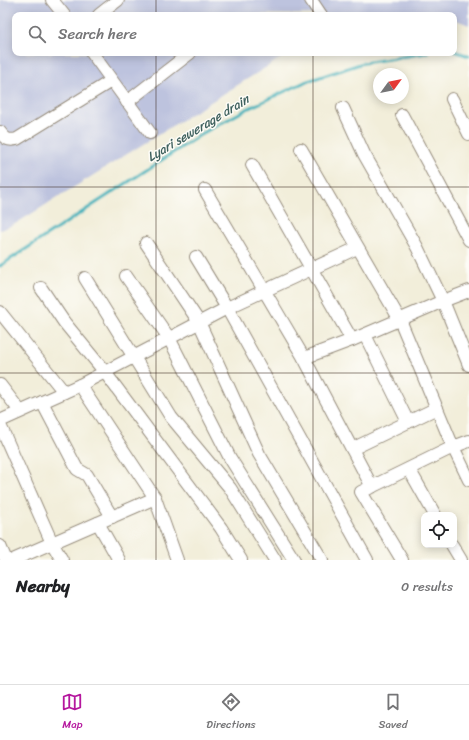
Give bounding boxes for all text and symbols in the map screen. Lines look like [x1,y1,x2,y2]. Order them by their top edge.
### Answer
search box [12,12,457,56]
text: Search here [58,21,137,47]
icon: search [26,23,48,45]
north arrow [373,68,409,104]
water label: Lyari sewerage drain [142,87,255,168]
map controls [421,512,457,548]
button: locate [421,512,457,548]
text: Nearby [16,571,70,601]
text: 0 results [401,575,453,598]
tab: Map [61,691,83,734]
tab: Directions [206,691,256,734]
tab: Saved [379,691,408,734]

